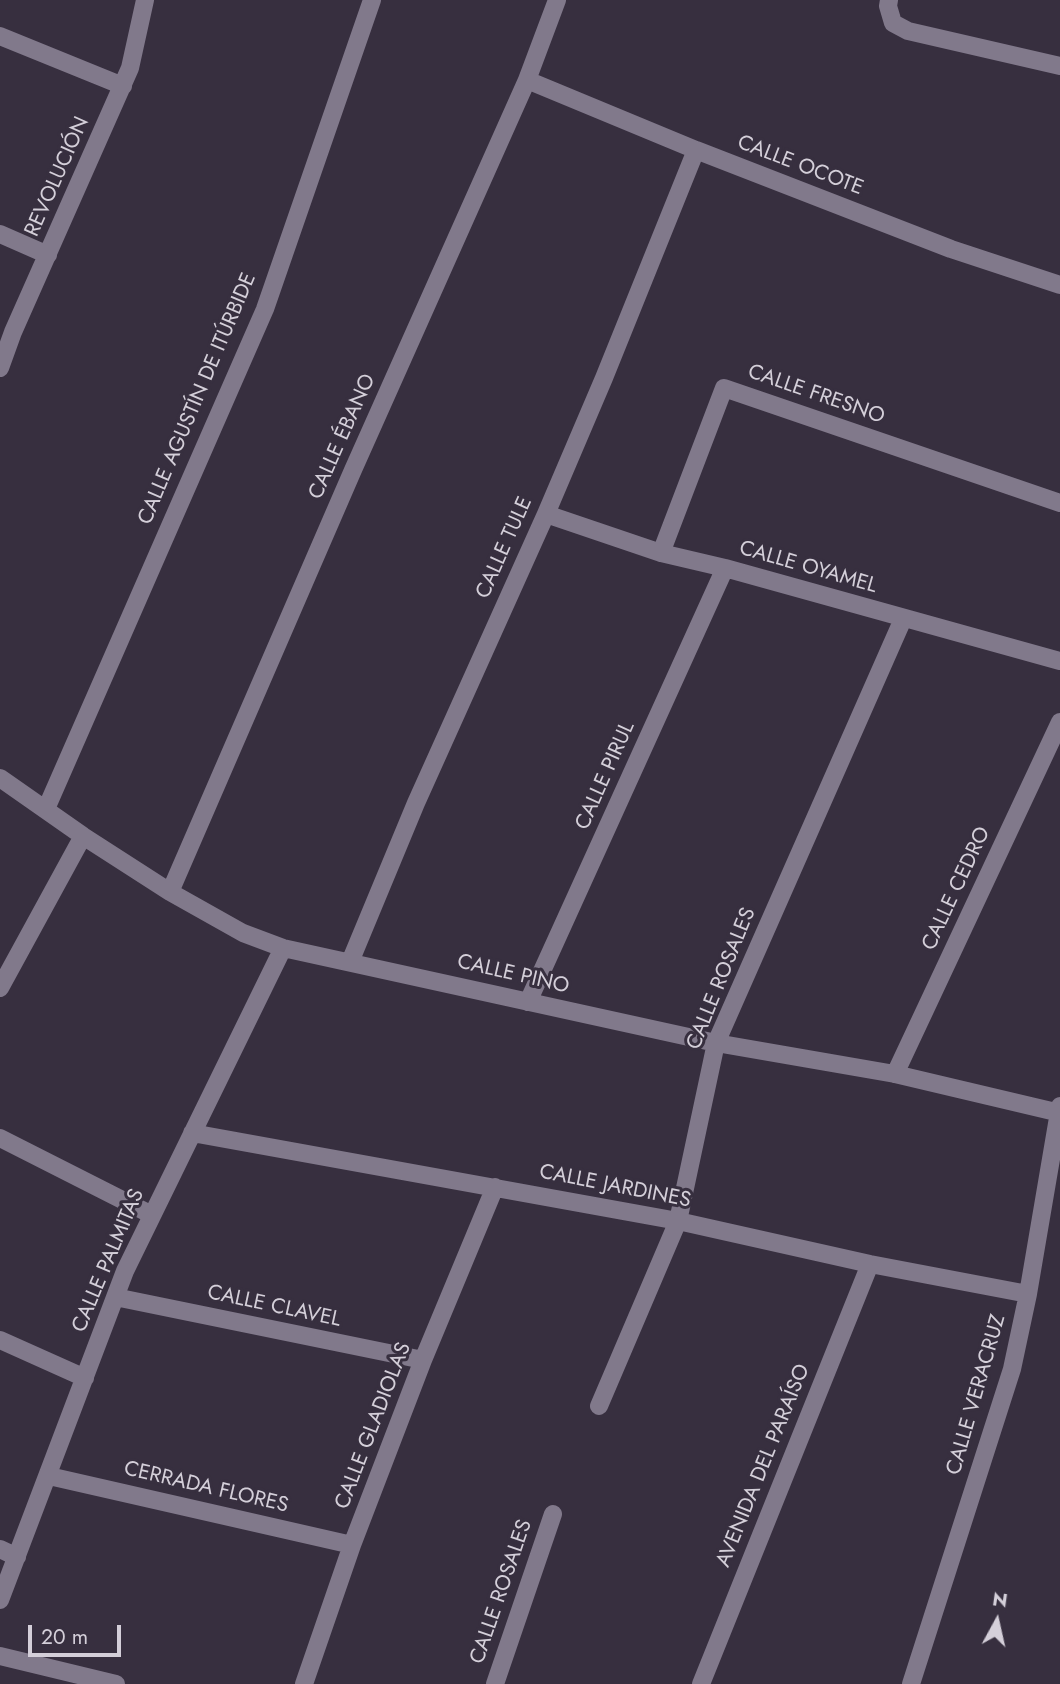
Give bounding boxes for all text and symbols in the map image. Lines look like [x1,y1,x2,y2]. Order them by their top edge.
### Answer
street label: REVOLUCIÓN [20,113,96,241]
street label: CALLE OCOTE [733,130,867,202]
street label: CALLE AGUSTÍN DE ITÚRBIDE [133,269,263,529]
street label: CALLE FRESNO [744,360,888,430]
street label: CALLE ÉBANO [304,371,382,503]
street label: CALLE TULE [471,493,539,603]
street label: CALLE OYAMEL [736,536,880,600]
street label: CALLE PIRUL [571,718,641,834]
street label: CALLE CEDRO [917,823,997,955]
street label: CALLE ROSALES [682,904,762,1054]
street label: CALLE PINO [455,950,571,1000]
street label: CALLE JARDINES [537,1160,693,1214]
street label: CALLE PALMITAS [67,1186,151,1336]
street label: CALLE CLAVEL [205,1281,343,1333]
street label: CALLE VERACRUZ [942,1312,1012,1478]
street label: CALLE GLADIOLAS [331,1339,417,1513]
street label: AVENIDA DEL PARAÍSO [712,1361,816,1571]
street label: CERRADA FLORES [121,1457,291,1519]
street label: CALLE ROSALES [466,1517,538,1667]
text: N [991,1585,1009,1614]
north arrow [962,1586,1032,1656]
scale bar [32,1610,124,1654]
text: 20 m [41,1622,88,1652]

